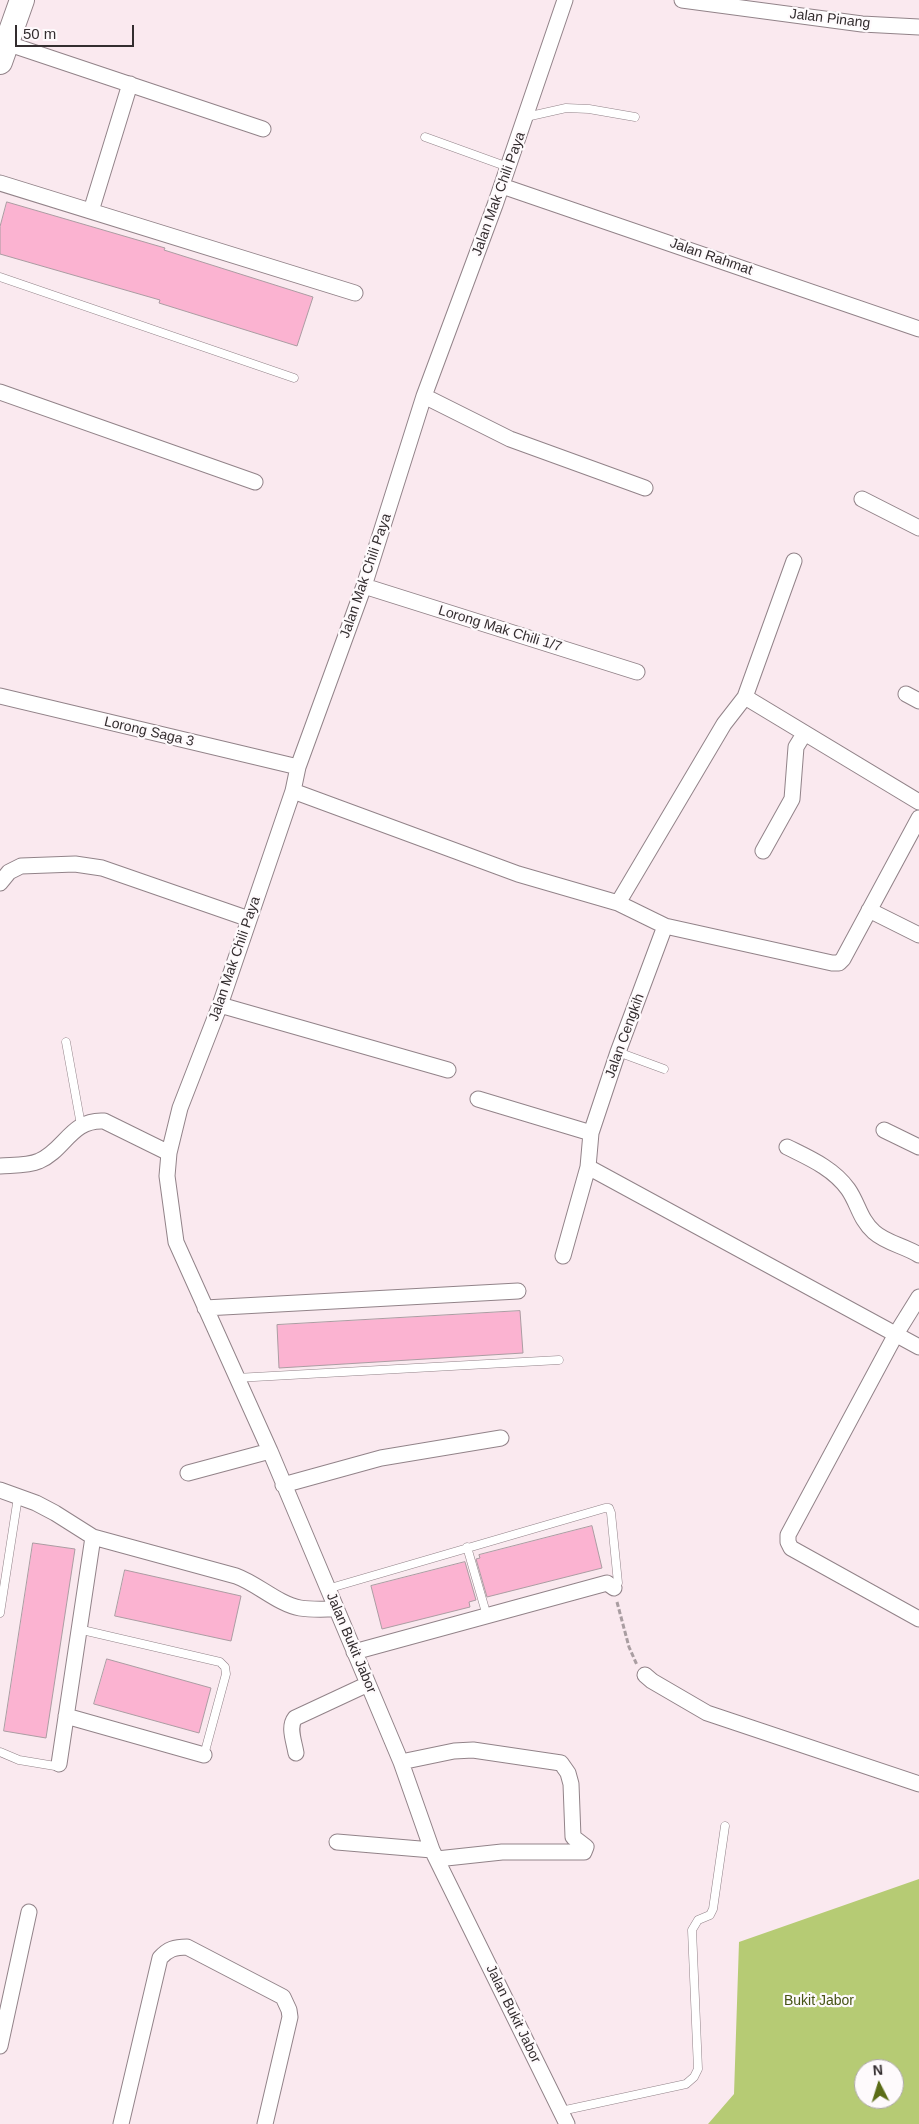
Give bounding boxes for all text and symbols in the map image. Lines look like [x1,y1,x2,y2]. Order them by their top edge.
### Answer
street label: Jalan Pinang [789,6,871,32]
scale bar [18,15,136,47]
text: 50 m [23,25,56,42]
street label: Jalan Mak Chili Paya [469,130,529,258]
street label: Jalan Rahmat [667,235,755,279]
street label: Jalan Mak Chili Paya [337,511,395,641]
street label: Lorong Mak Chili 1/7 [436,602,564,656]
street label: Lorong Saga 3 [102,713,196,751]
street label: Jalan Mak Chili Paya [206,894,264,1024]
street label: Jalan Cengkih [602,991,648,1081]
street label: Jalan Bukit Jabor [322,1590,380,1696]
street label: Jalan Bukit Jabor [482,1962,544,2066]
park label: Bukit Jabor [784,1993,854,2009]
north arrow [854,2059,904,2109]
text: N [872,2062,884,2078]

